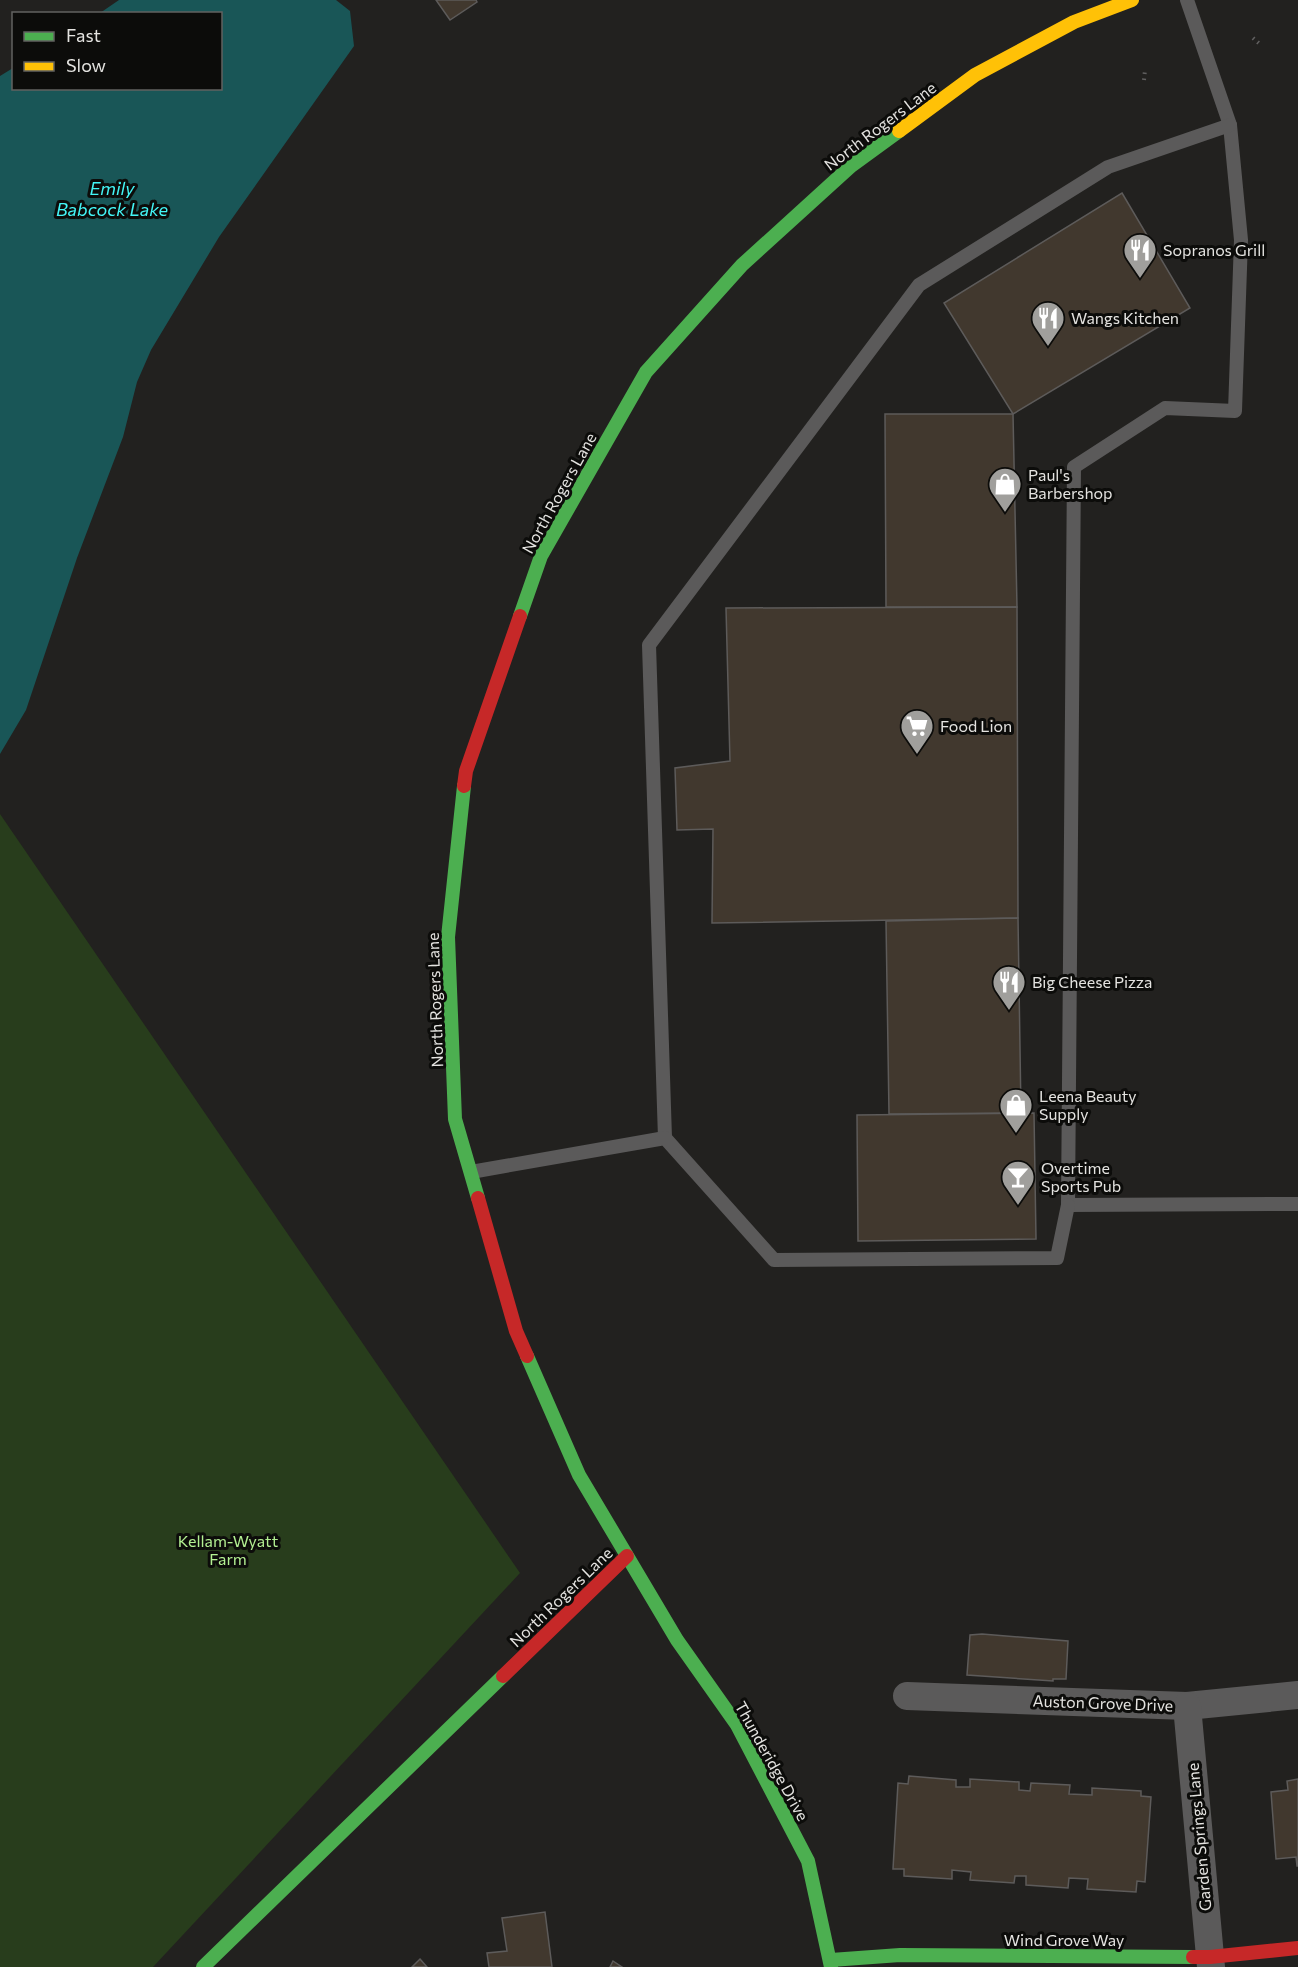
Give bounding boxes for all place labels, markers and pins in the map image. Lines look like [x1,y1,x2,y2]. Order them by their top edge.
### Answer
restaurant icon: Sopranos Grill [1122,232,1158,279]
place label: Sopranos Grill [1163,240,1265,259]
restaurant icon: Wangs Kitchen [1030,300,1066,347]
place label: Wangs Kitchen [1071,308,1179,327]
place label: Paul's Barbershop [1028,465,1113,502]
shop icon: Paul's Barbershop [987,466,1023,513]
supermarket icon: Food Lion [899,708,935,755]
place label: Food Lion [940,716,1012,735]
restaurant icon: Big Cheese Pizza [991,964,1027,1011]
place label: Big Cheese Pizza [1032,972,1152,991]
place label: Leena Beauty Supply [1039,1086,1137,1123]
shop icon: Leena Beauty Supply [998,1087,1034,1134]
place label: Overtime Sports Pub [1041,1158,1121,1195]
bar icon: Overtime Sports Pub [1000,1159,1036,1206]

